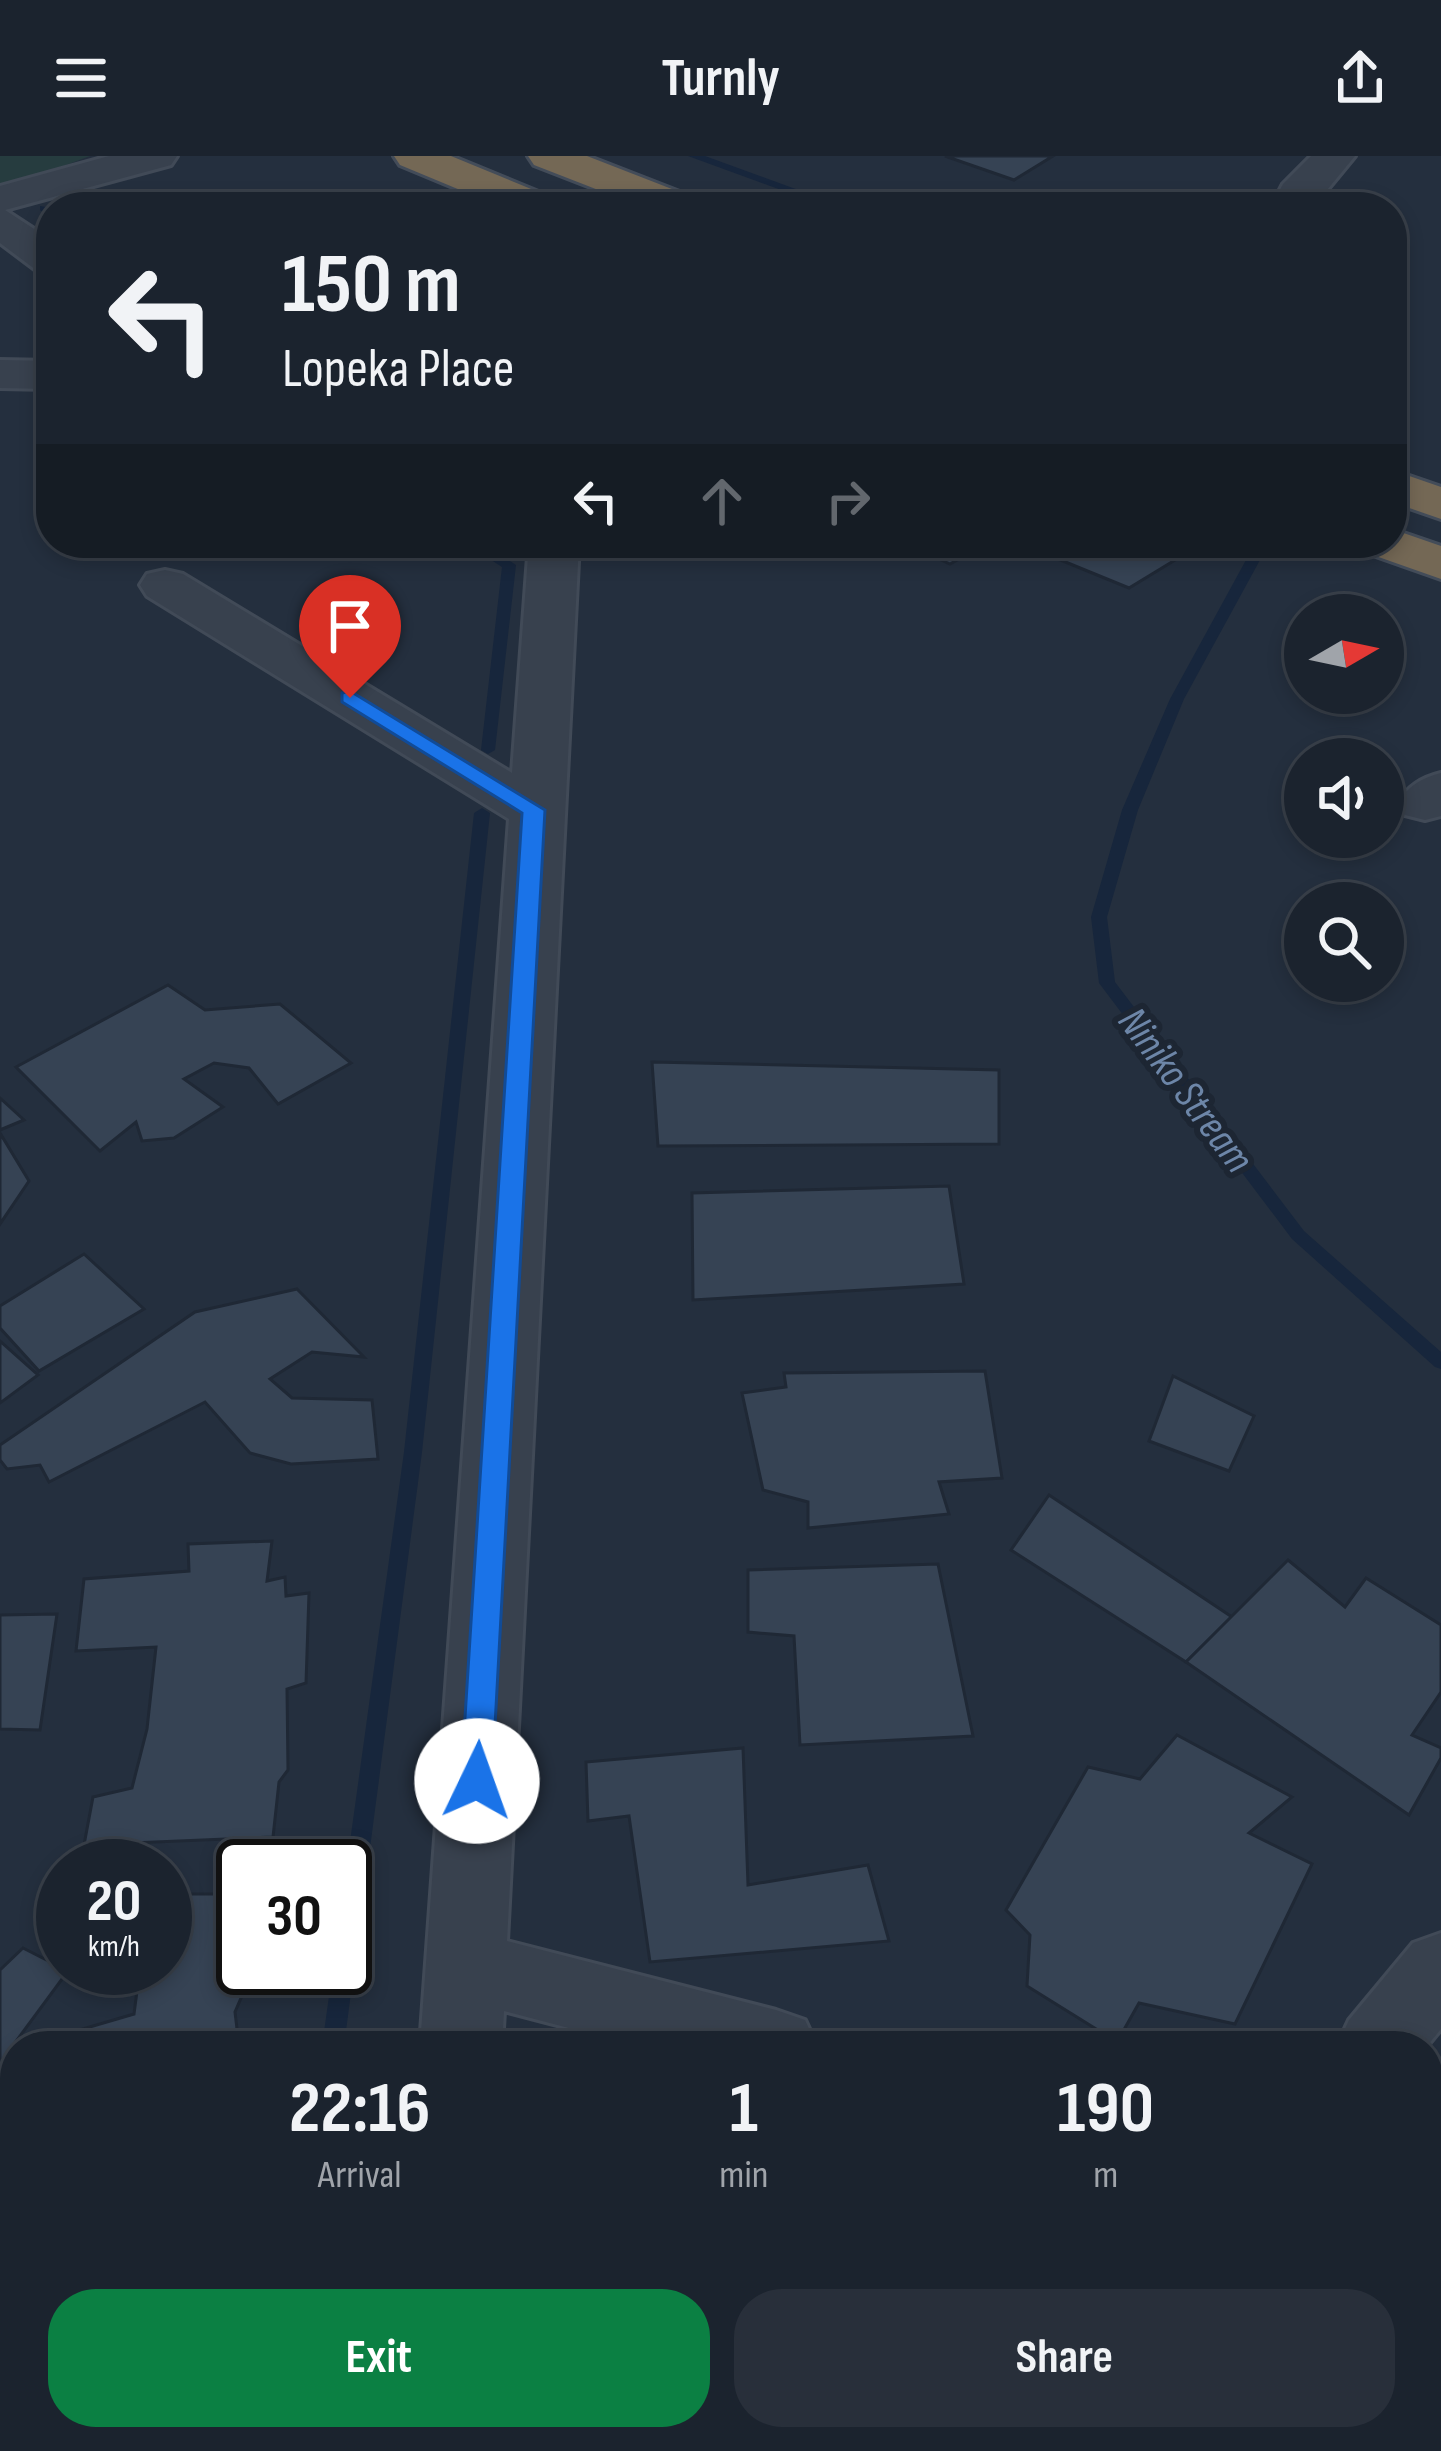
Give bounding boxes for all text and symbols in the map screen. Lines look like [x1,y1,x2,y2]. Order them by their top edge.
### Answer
icon: menu [48,45,114,111]
icon: share [1327,45,1393,111]
text: Turnly [661,46,780,111]
text: 150 m [282,235,461,336]
icon: left [84,240,240,396]
text: Lopeka Place [282,337,515,402]
icon: left [563,468,629,534]
icon: ahead [689,468,755,534]
icon: right [815,468,881,534]
pin [299,575,401,698]
icon: arrive [317,593,383,659]
north arrow [1284,594,1404,714]
map controls [1284,594,1404,1002]
button: sound [1284,738,1404,858]
button: search [1284,882,1404,1002]
water label: Niniko Stream [1106,998,1264,1183]
position arrow [414,1718,540,1844]
speed limit sign: 30 [216,1839,372,1995]
text: 20 [87,1866,141,1938]
text: km/h [88,1929,140,1965]
text: 22:16 [289,2066,430,2153]
text: 1 [730,2066,758,2153]
text: 190 [1057,2066,1154,2153]
text: Arrival [318,2152,402,2199]
text: min [719,2152,768,2199]
text: m [1093,2152,1118,2199]
button: Exit [48,2289,710,2427]
button: Share [734,2289,1395,2427]

